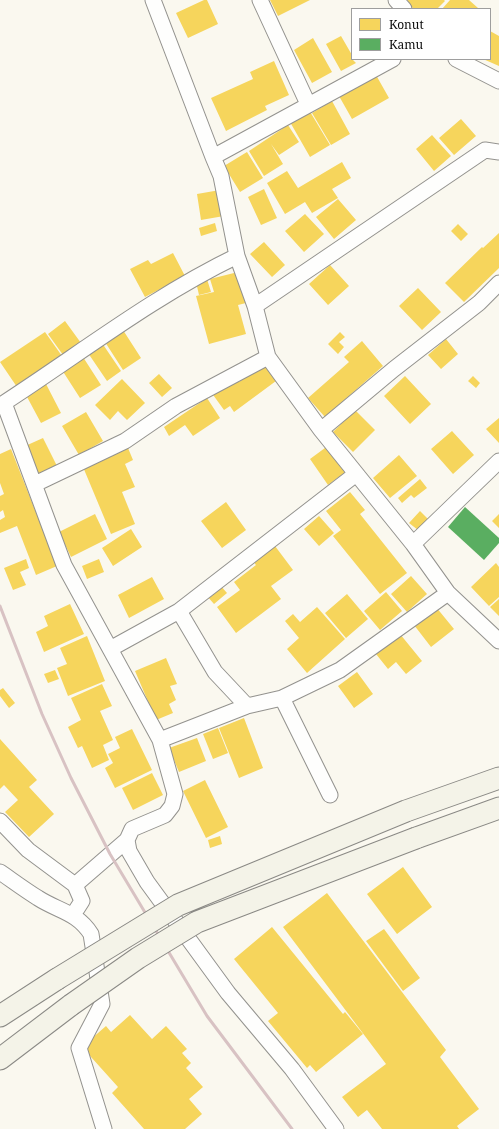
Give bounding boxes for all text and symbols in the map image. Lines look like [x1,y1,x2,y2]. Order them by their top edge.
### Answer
legend [351,8,491,60]
text: Konut [389,16,424,33]
text: Kamu [389,36,423,53]

